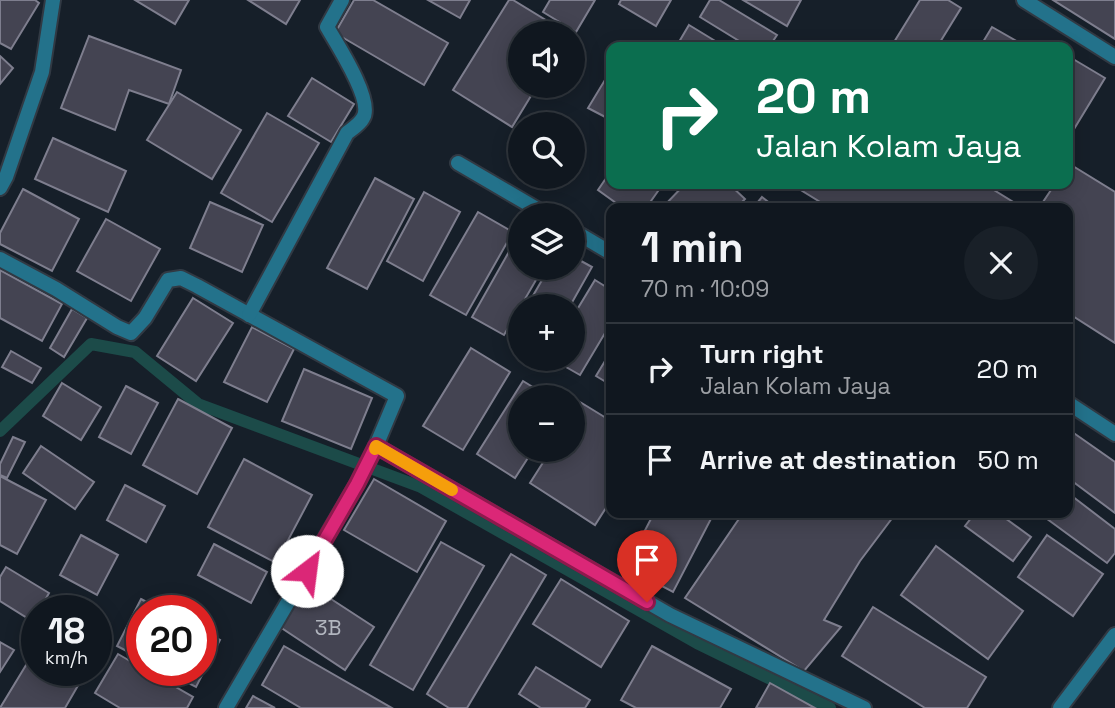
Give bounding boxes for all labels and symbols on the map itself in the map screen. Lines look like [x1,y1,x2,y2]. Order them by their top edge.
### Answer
pin [617,530,677,602]
position arrow [270,534,344,608]
speed limit sign: 20 [126,595,217,686]
house number: 3B [315,614,341,641]

